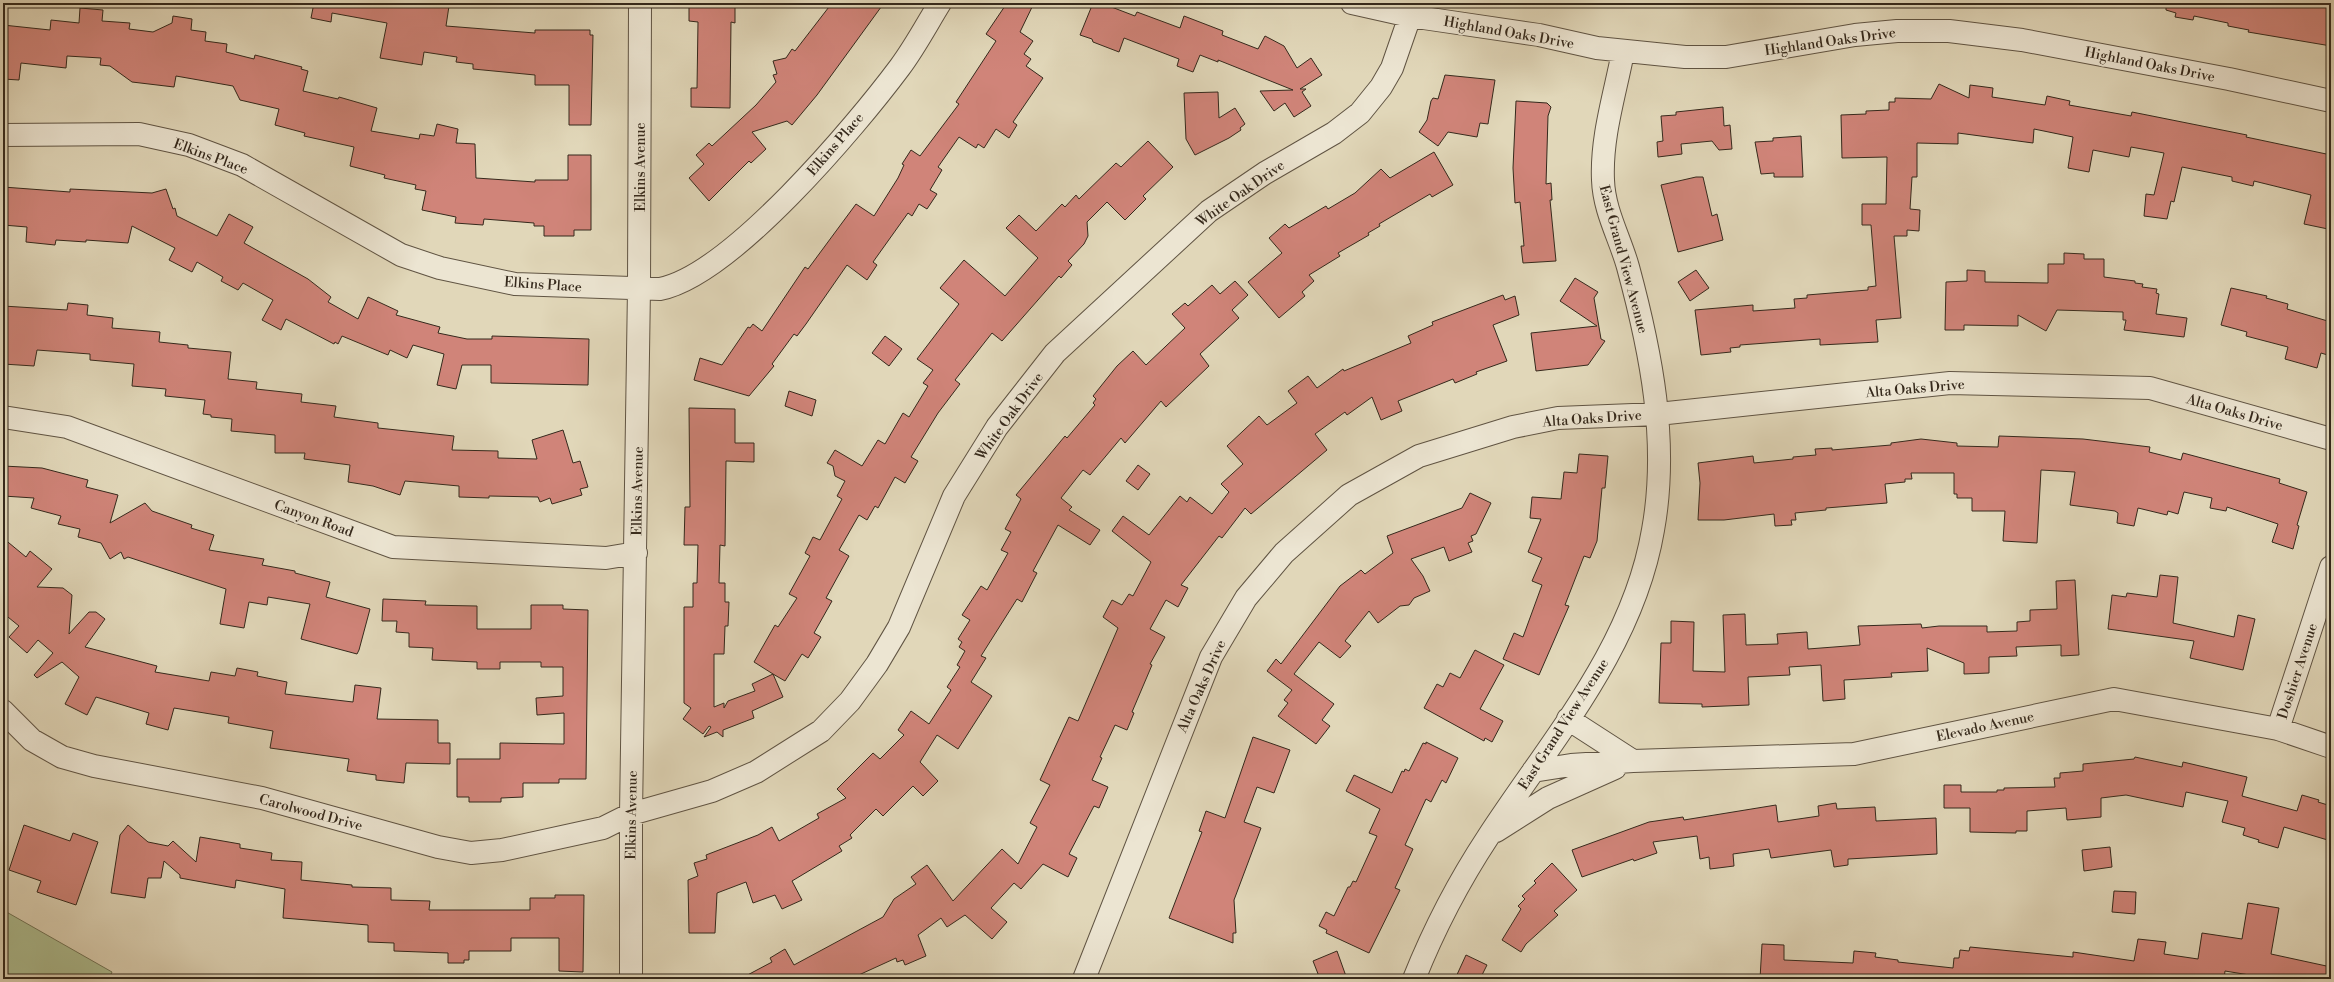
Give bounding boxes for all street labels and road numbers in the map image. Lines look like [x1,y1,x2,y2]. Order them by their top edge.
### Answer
street label: Highland Oaks Drive [1442,13,1576,53]
street label: Highland Oaks Drive [1763,24,1897,60]
street label: Highland Oaks Drive [2083,44,2217,86]
street label: Elkins Place [803,109,868,180]
street label: Elkins Avenue [632,122,650,212]
street label: Elkins Place [171,135,250,179]
street label: White Oak Drive [1192,157,1288,232]
street label: East Grand View Avenue [1595,183,1652,335]
street label: Elkins Place [503,273,582,297]
street label: White Oak Drive [971,369,1048,465]
street label: Alta Oaks Drive [1864,376,1965,402]
street label: Alta Oaks Drive [2183,390,2285,435]
street label: Alta Oaks Drive [1541,407,1642,432]
street label: Elkins Avenue [628,446,648,536]
street label: Canyon Road [272,496,356,542]
street label: Doshier Avenue [2274,621,2322,722]
street label: Alta Oaks Drive [1173,637,1230,736]
street label: East Grand View Avenue [1515,656,1613,794]
street label: Elevado Avenue [1935,708,2036,746]
street label: Elkins Avenue [622,770,642,860]
street label: Carolwood Drive [257,791,364,835]

